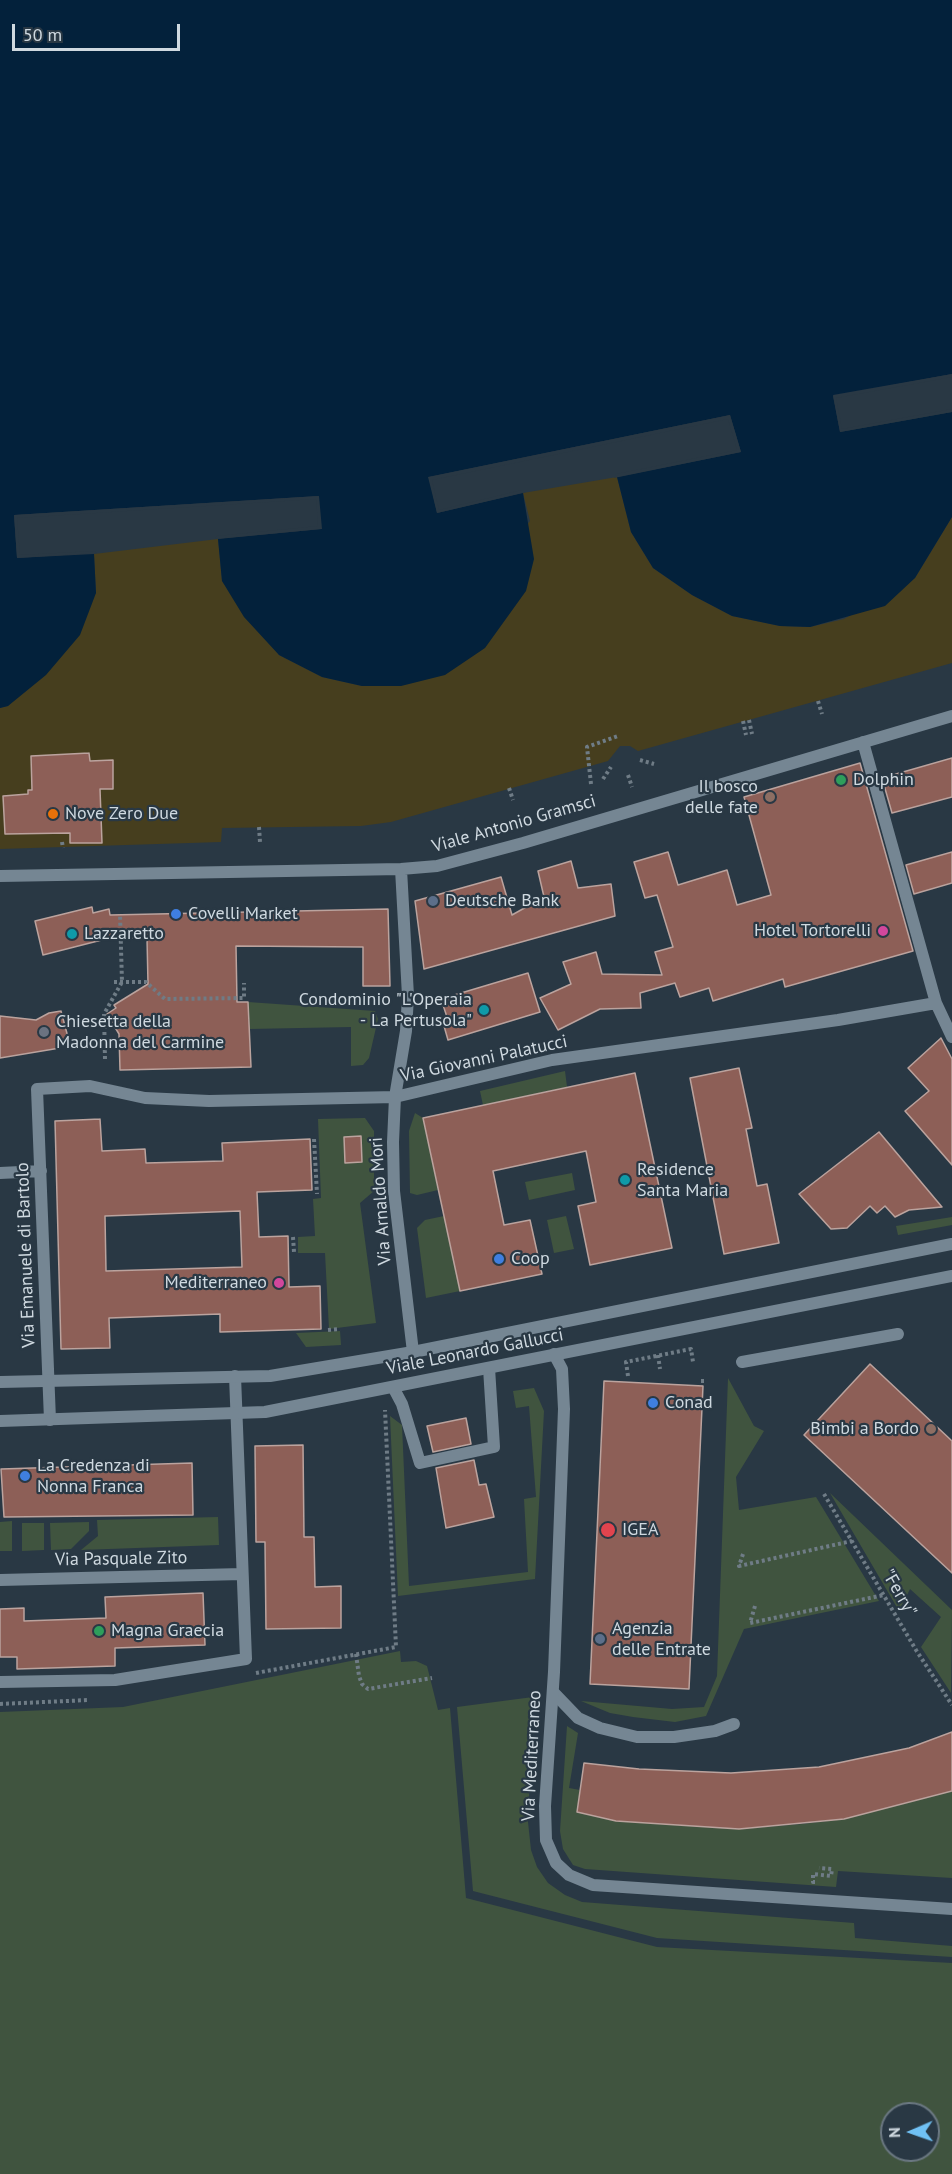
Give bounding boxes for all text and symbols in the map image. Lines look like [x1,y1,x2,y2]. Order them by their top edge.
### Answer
scale bar [15,12,183,50]
text: 50 m [23,23,62,46]
place label: Dolphin [853,769,914,791]
marker: Dolphin [834,773,848,787]
place label: Il bosco delle fate [685,776,758,818]
street label: Viale Antonio Gramsci [430,790,598,858]
marker: Il bosco delle fate [763,790,777,804]
place label: Nove Zero Due [65,803,178,825]
marker: Nove Zero Due [46,807,60,821]
place label: Deutsche Bank [445,890,559,912]
marker: Deutsche Bank [426,894,440,908]
place label: Covelli Market [188,903,298,925]
marker: Covelli Market [169,907,183,921]
place label: Hotel Tortorelli [754,920,871,942]
place label: Lazzaretto [84,923,164,945]
marker: Hotel Tortorelli [876,924,890,938]
marker: Lazzaretto [65,927,79,941]
place label: Condominio "L'Operaia - La Pertusola" [299,989,472,1032]
marker: Condominio "L'Operaia - La Pertusola" [477,1003,491,1017]
place label: Chiesetta della Madonna del Carmine [56,1011,224,1054]
marker: Chiesetta della Madonna del Carmine [37,1025,51,1039]
street label: Via Giovanni Palatucci [399,1031,569,1087]
street label: Via Arnaldo Mori [366,1136,396,1266]
place label: Residence Santa Maria [637,1159,728,1202]
street label: Via Emanuele di Bartolo [12,1162,40,1348]
marker: Residence Santa Maria [618,1173,632,1187]
place label: Coop [511,1248,550,1270]
marker: Coop [492,1252,506,1266]
place label: Mediterraneo [164,1272,267,1294]
marker: Mediterraneo [272,1276,286,1290]
street label: Viale Leonardo Gallucci [385,1324,565,1380]
place label: Conad [665,1392,713,1414]
marker: Conad [646,1396,660,1410]
place label: Bimbi a Bordo [810,1418,919,1440]
marker: Bimbi a Bordo [924,1422,938,1436]
place label: La Credenza di Nonna Franca [37,1455,150,1498]
marker: La Credenza di Nonna Franca [18,1469,32,1483]
place label: IGEA [622,1519,658,1541]
marker: IGEA [599,1521,617,1539]
street label: Via Pasquale Zito [55,1547,187,1571]
street label: "Ferry" [877,1565,921,1621]
place label: Agenzia delle Entrate [612,1618,711,1660]
place label: Magna Graecia [111,1620,224,1642]
marker: Magna Graecia [92,1624,106,1638]
marker: Agenzia delle Entrate [593,1632,607,1646]
street label: Via Mediterraneo [518,1690,546,1822]
north arrow [880,2102,940,2162]
text: N [884,2127,904,2138]

